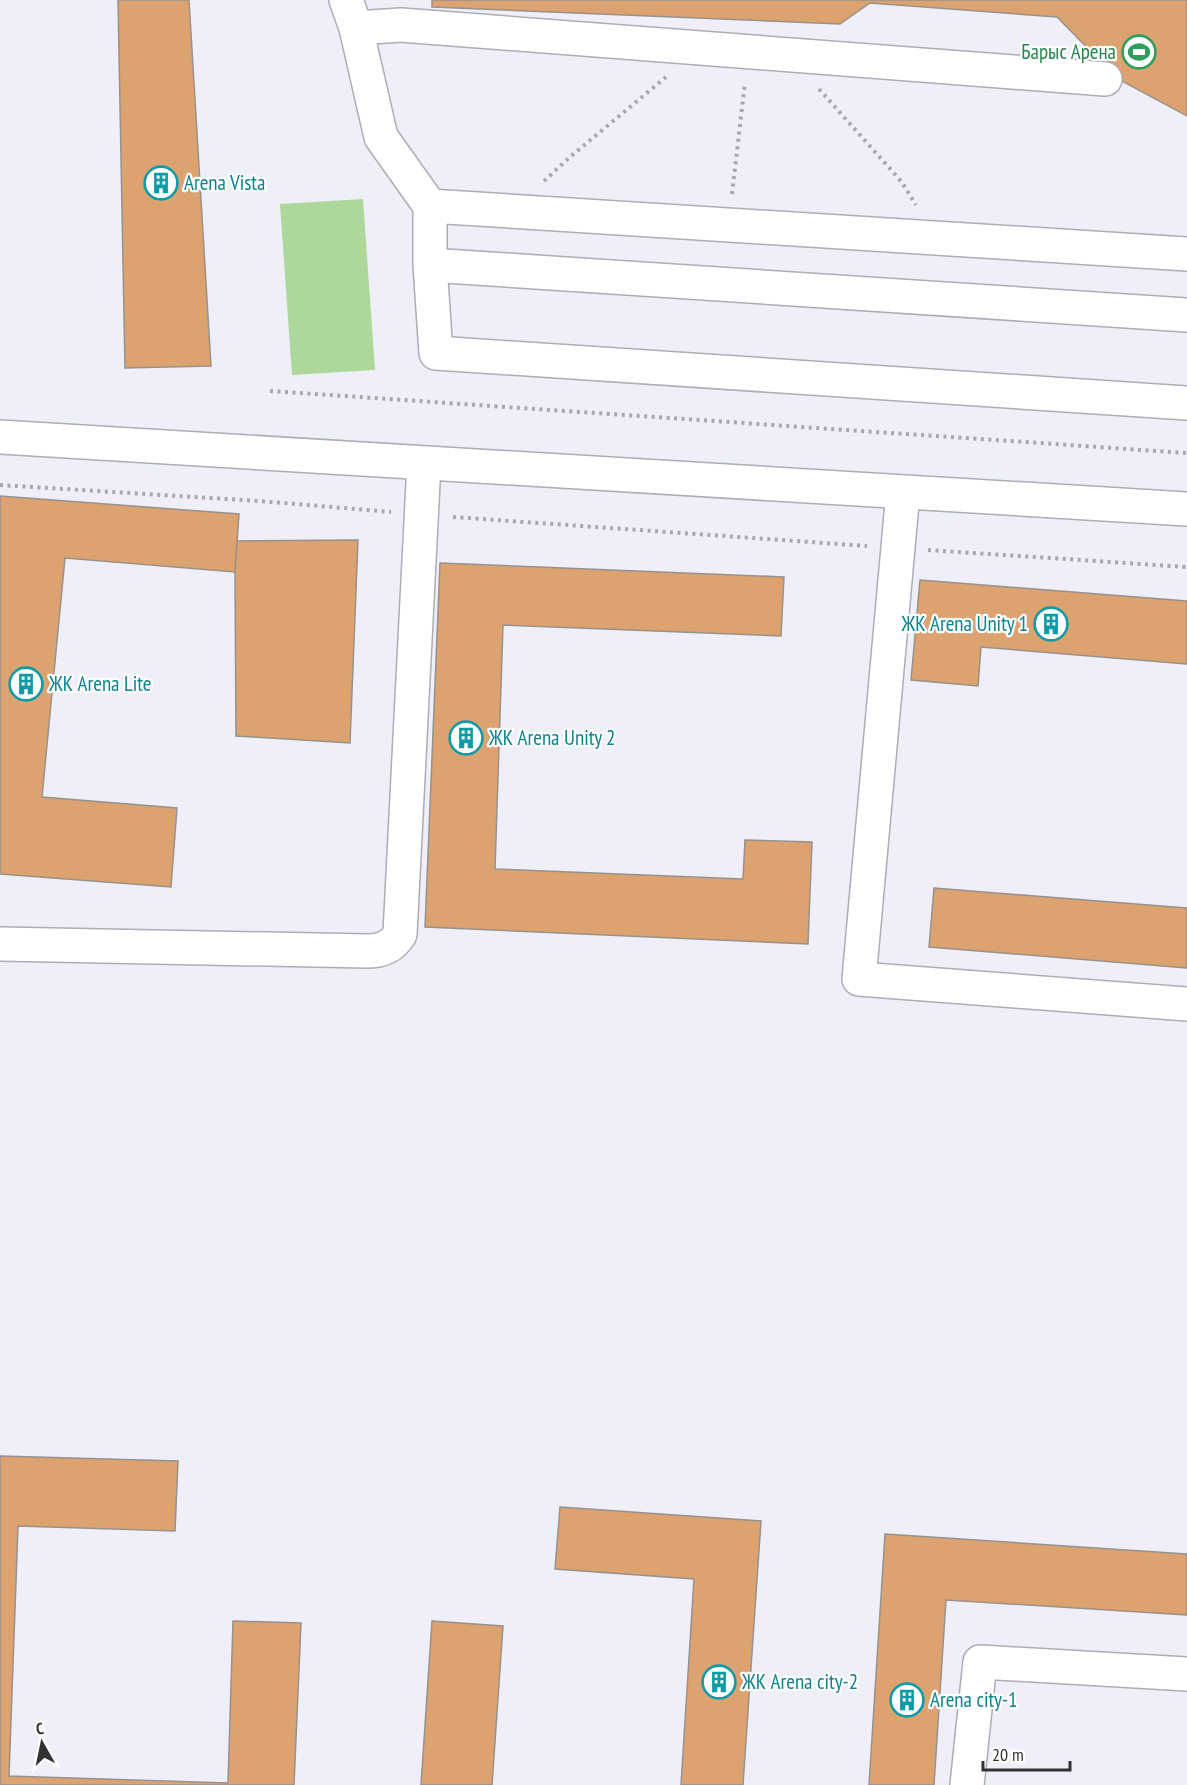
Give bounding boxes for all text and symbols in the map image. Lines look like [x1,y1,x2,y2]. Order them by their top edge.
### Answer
sports icon: Барыс Арена [1121,34,1157,70]
place label: Барыс Арена [1021,38,1116,65]
building icon: Arena Vista [143,165,179,201]
place label: Arena Vista [184,169,265,196]
building icon: ЖК Arena Unity 1 [1033,606,1069,642]
place label: ЖК Arena Unity 1 [900,610,1028,637]
building icon: ЖК Arena Lite [8,666,44,702]
place label: ЖК Arena Lite [48,670,152,697]
building icon: ЖК Arena Unity 2 [448,720,484,756]
place label: ЖК Arena Unity 2 [488,724,616,751]
building icon: ЖК Arena city-2 [701,1664,737,1700]
place label: ЖК Arena city-2 [741,1668,858,1695]
building icon: Arena city-1 [889,1682,925,1718]
place label: Arena city-1 [930,1686,1018,1713]
north arrow [12,1713,72,1773]
text: С [34,1718,46,1739]
scale bar [983,1734,1070,1772]
text: 20 m [992,1743,1024,1766]

